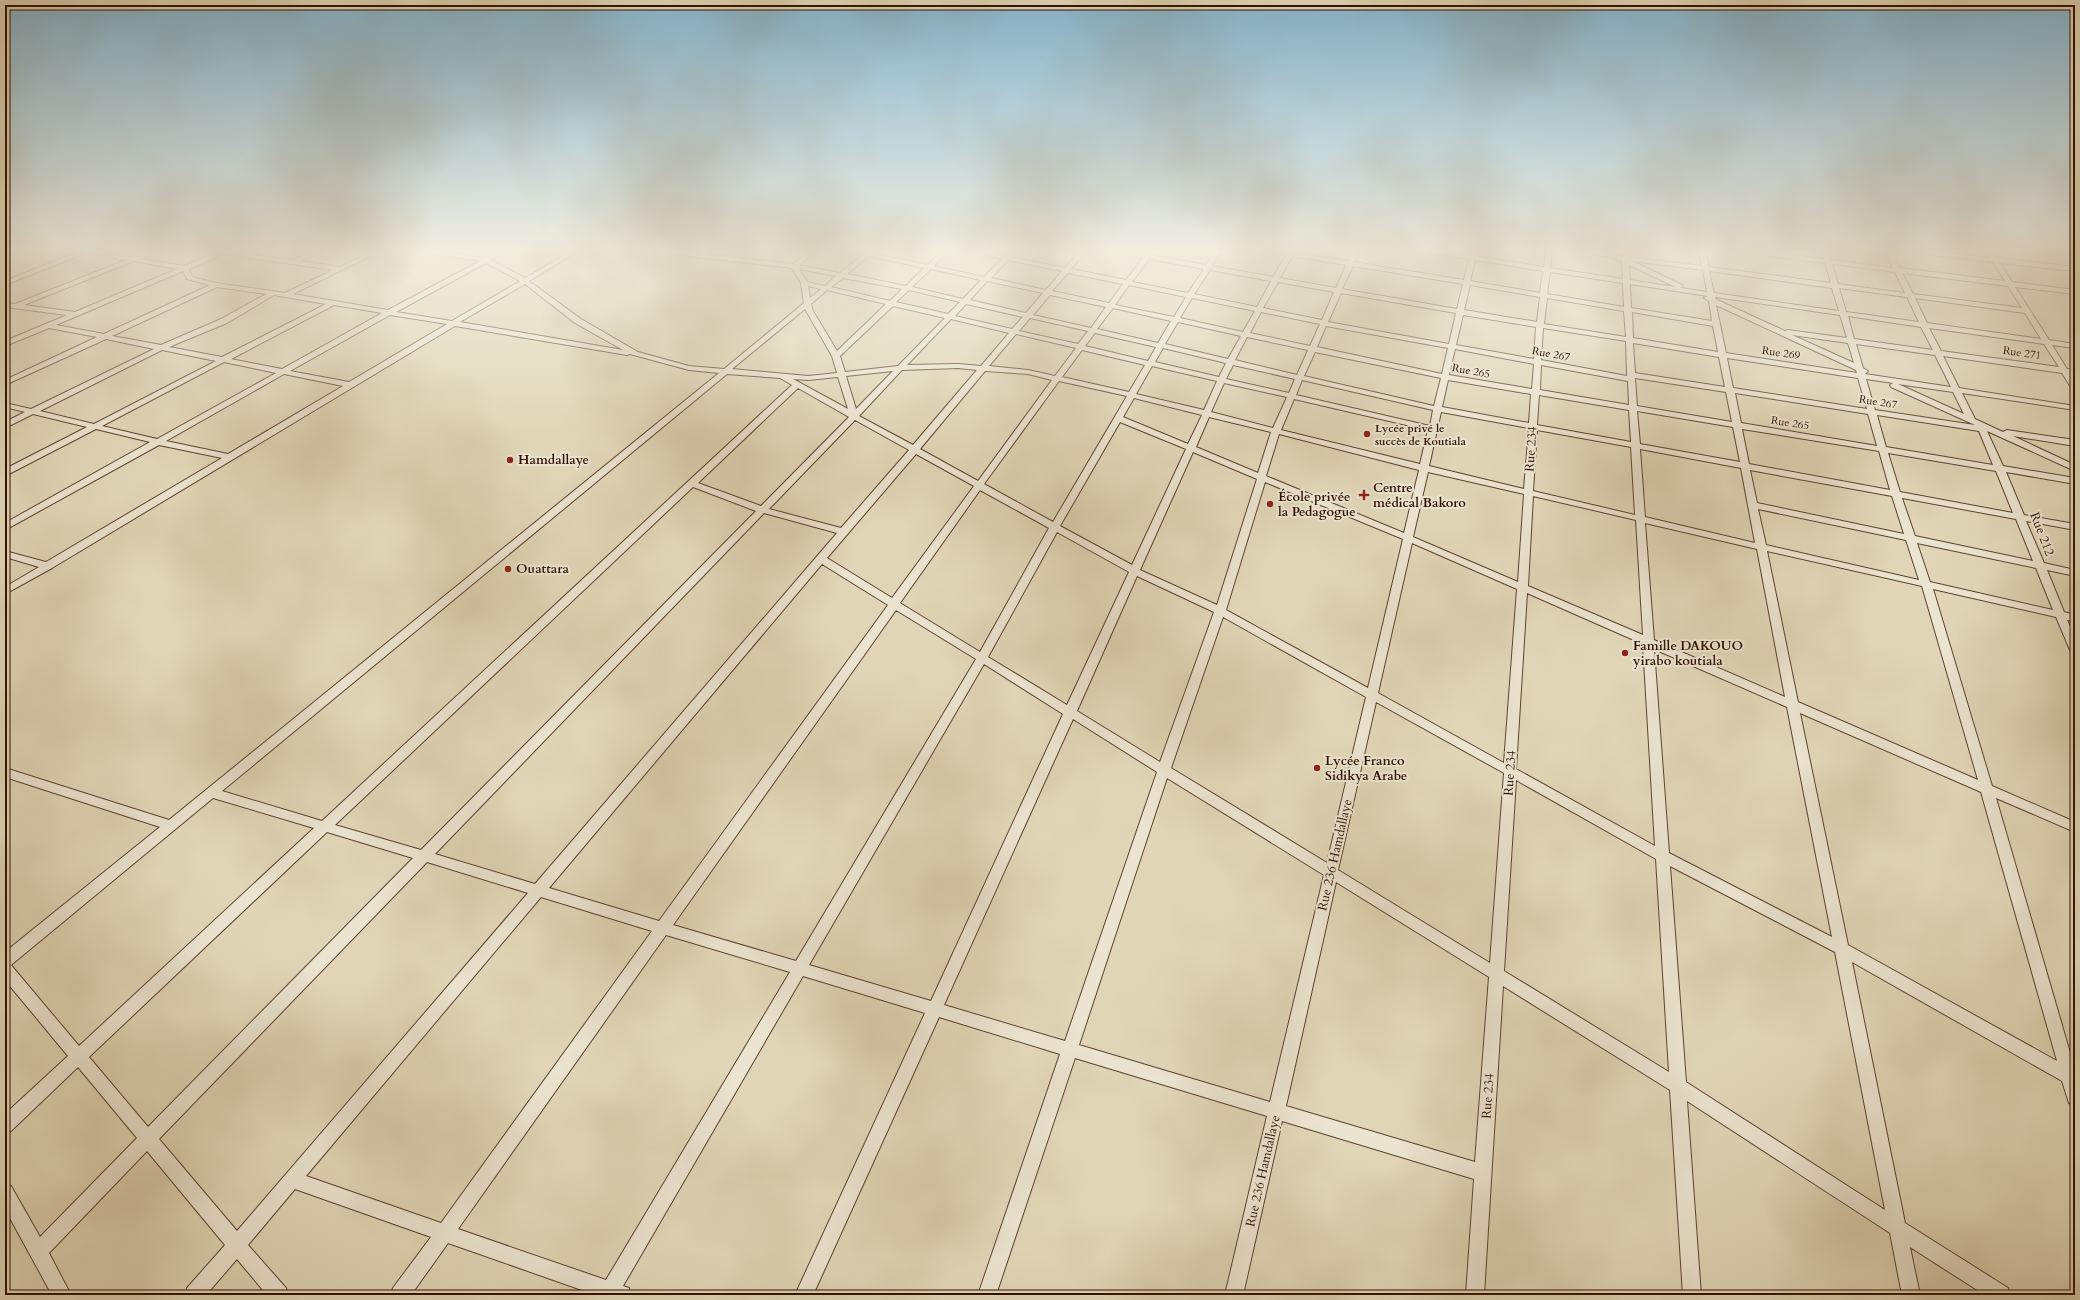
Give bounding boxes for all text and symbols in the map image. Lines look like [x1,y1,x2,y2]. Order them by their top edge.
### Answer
street label: Rue 267 [1531,343,1572,365]
street label: Rue 269 [1761,343,1801,363]
street label: Rue 271 [2002,343,2042,363]
street label: Rue 265 [1451,360,1491,382]
street label: Rue 267 [1858,392,1899,412]
street label: Rue 265 [1770,413,1810,433]
place label: Lycée privé le succès de Koutiala [1375,421,1466,449]
street label: Rue 234 [1520,425,1542,472]
marker: Lycée privé le succès de Koutiala [1362,429,1372,439]
place label: Hamdallaye [518,451,589,469]
marker: Hamdallaye [505,455,515,465]
place label: Centre médical Bakoro [1373,479,1466,512]
place label: École privée la Pedagogue [1278,488,1356,521]
marker: Centre médical Bakoro [1358,489,1370,501]
marker: École privée la Pedagogue [1265,499,1275,509]
street label: Rue 212 [2025,510,2059,559]
place label: Ouattara [516,560,569,578]
marker: Ouattara [503,564,513,574]
place label: Famille DAKOUO yirabo koutiala [1632,637,1743,670]
marker: Famille DAKOUO yirabo koutiala [1620,648,1630,658]
street label: Rue 234 [1499,749,1521,796]
place label: Lycée Franco Sidikya Arabe [1325,752,1407,785]
marker: Lycée Franco Sidikya Arabe [1312,763,1322,773]
street label: Rue 236 Hamdallaye [1313,797,1357,913]
street label: Rue 234 [1477,1072,1499,1119]
street label: Rue 236 Hamdallaye [1241,1113,1285,1229]

